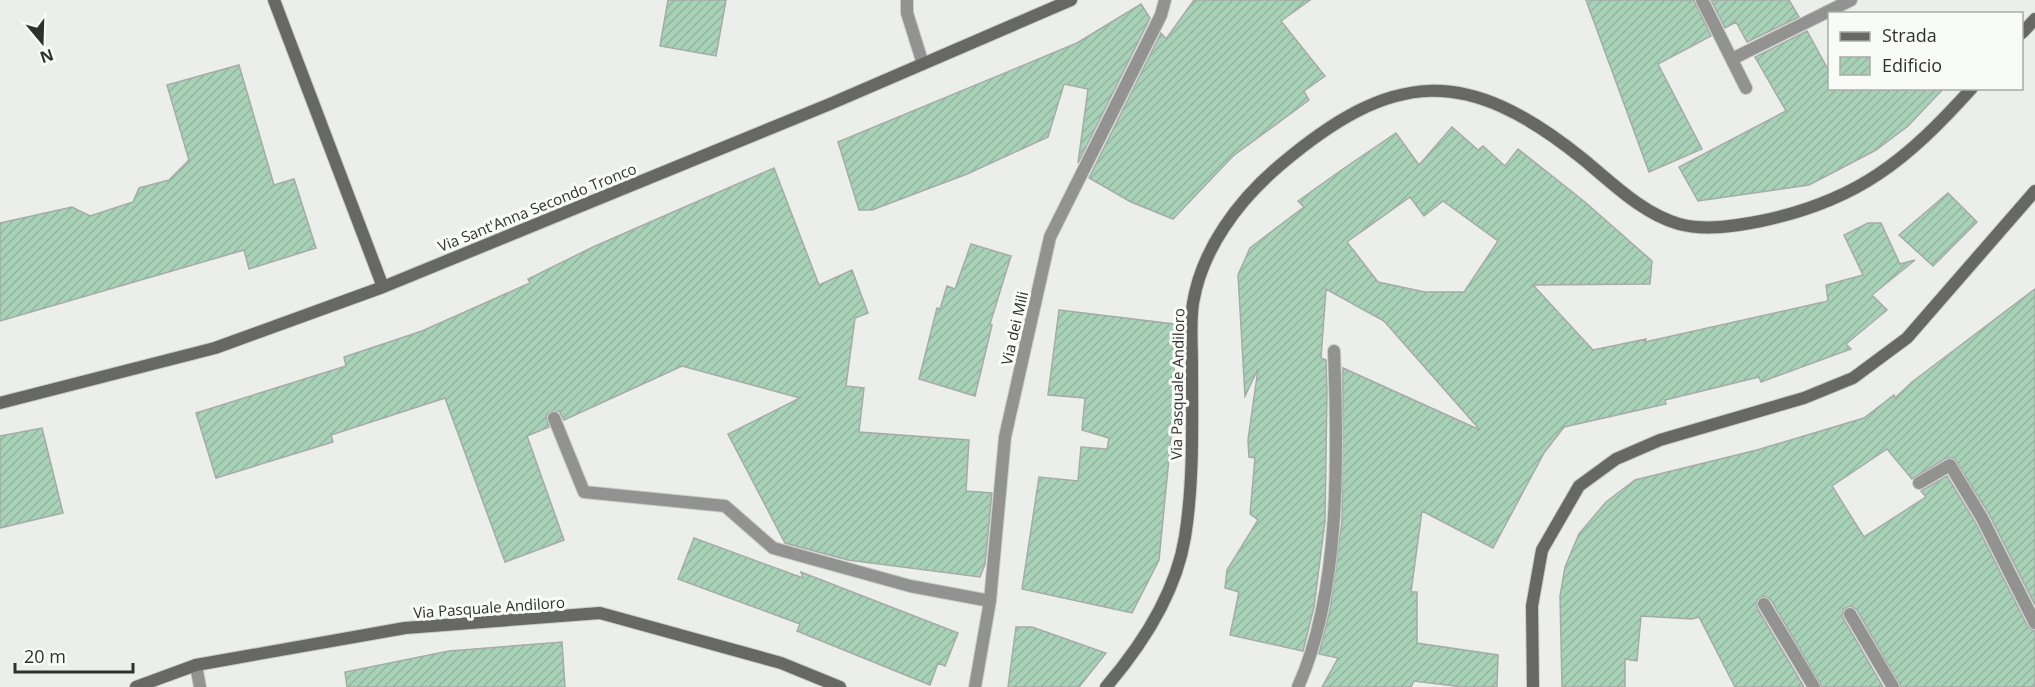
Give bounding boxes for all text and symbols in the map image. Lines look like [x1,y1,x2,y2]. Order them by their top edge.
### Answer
north arrow [12,12,72,72]
legend [1828,12,2023,90]
text: Strada [1882,23,1937,47]
text: N [37,44,57,69]
text: Edificio [1882,53,1942,77]
street label: Via Sant'Anna Secondo Tronco [435,158,639,256]
street label: Via dei Mili [996,289,1032,367]
street label: Via Pasquale Andiloro [1166,308,1188,460]
street label: Via Pasquale Andiloro [413,592,565,622]
scale bar [15,636,134,674]
text: 20 m [24,644,66,668]

